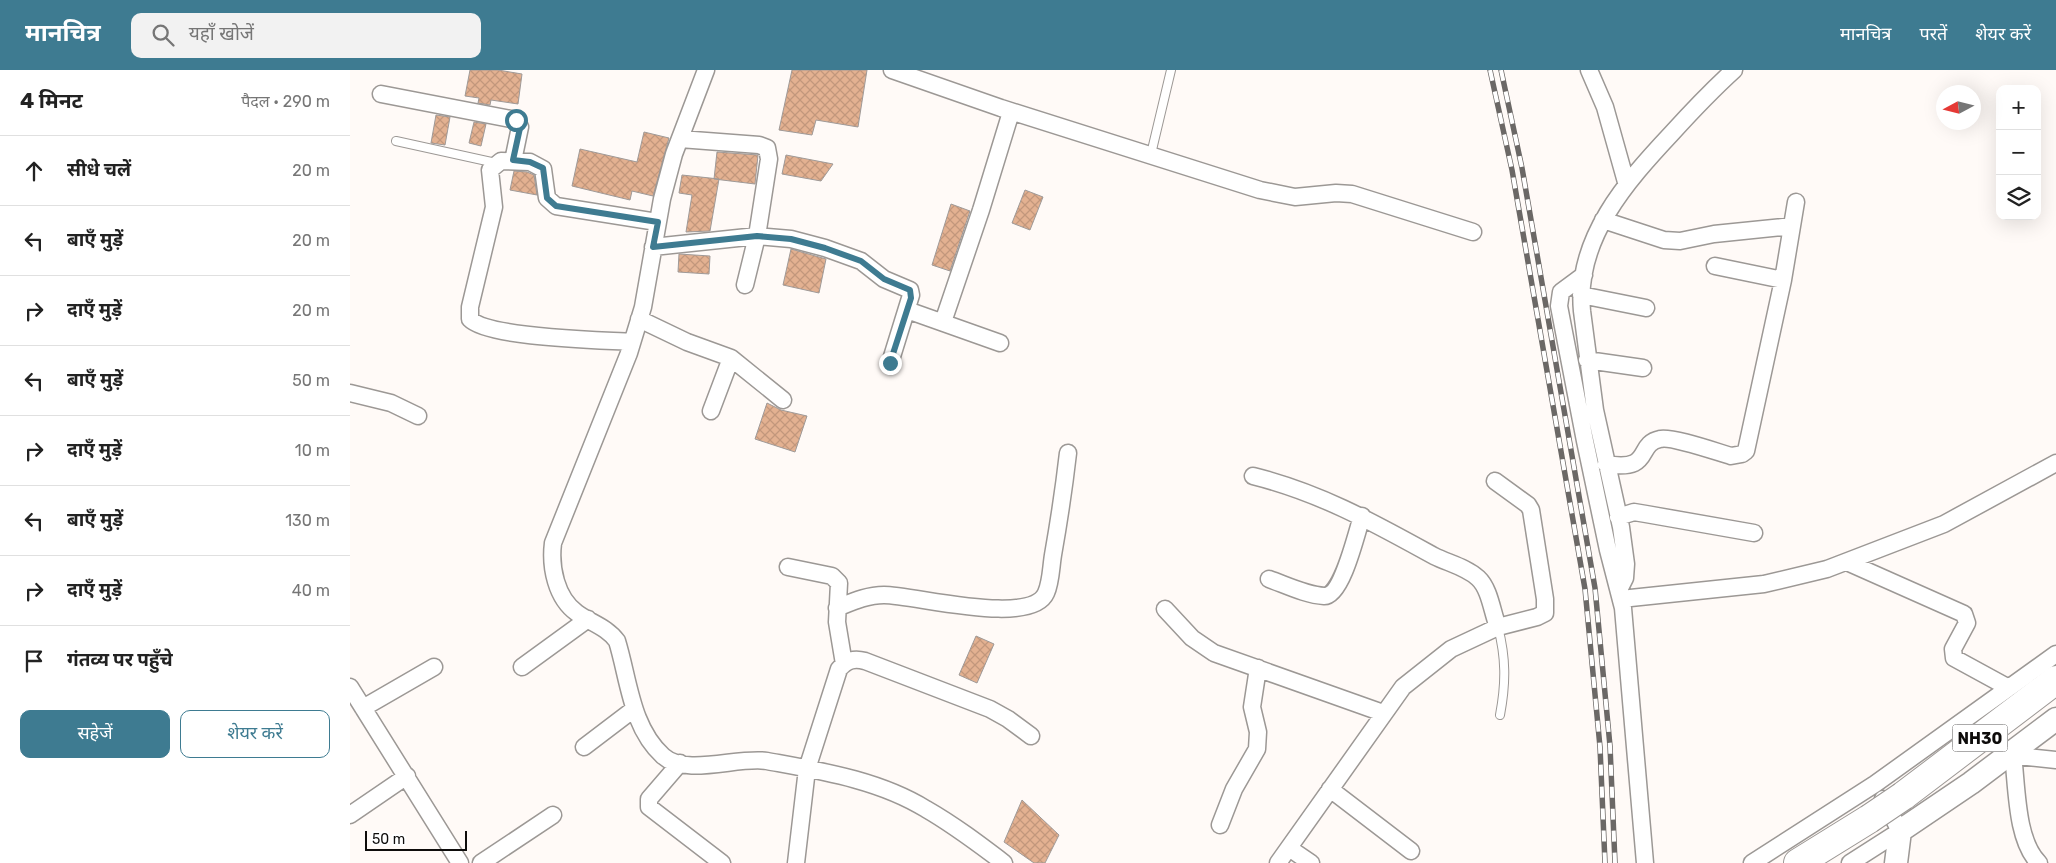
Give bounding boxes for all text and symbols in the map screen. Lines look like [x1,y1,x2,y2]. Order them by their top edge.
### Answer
search box [131,13,481,58]
text: मानचित्र [25,19,101,47]
icon: search [149,21,177,49]
text: यहाँ खोजें [189,22,254,45]
text: मानचित्र [1840,23,1892,45]
text: परतें [1920,23,1947,45]
text: शेयर करें [1975,23,2031,45]
north arrow [1936,85,1981,130]
map controls [1996,85,2041,220]
button: + [1996,85,2041,130]
text: 4 मिनट [20,88,83,113]
text: पैदल · 290 m [241,92,330,111]
route start [505,109,528,132]
button: − [1996,130,2041,175]
icon: ahead [20,157,48,185]
text: सीधे चलें [67,158,131,181]
text: 20 m [292,161,330,180]
button: layers [1996,175,2041,220]
icon: left [20,227,48,255]
text: बाएँ मुड़ें [67,228,123,251]
text: 20 m [292,231,330,250]
icon: right [20,297,48,325]
text: दाएँ मुड़ें [67,298,122,321]
text: 20 m [292,301,330,320]
route end [879,352,902,375]
icon: left [20,367,48,395]
text: बाएँ मुड़ें [67,368,123,391]
text: 50 m [292,371,330,390]
icon: right [20,437,48,465]
text: दाएँ मुड़ें [67,438,122,461]
text: 10 m [295,441,330,460]
icon: left [20,507,48,535]
text: बाएँ मुड़ें [67,508,123,531]
text: 130 m [285,511,330,530]
icon: right [20,577,48,605]
text: दाएँ मुड़ें [67,578,122,601]
text: 40 m [292,581,330,600]
icon: arrive [20,647,48,675]
text: गंतव्य पर पहुँचे [67,648,173,671]
button: सहेजें [20,710,170,758]
button: शेयर करें [180,710,330,758]
road number: NH30 [1952,724,2008,751]
scale bar [365,828,468,851]
text: 50 m [372,831,405,848]

